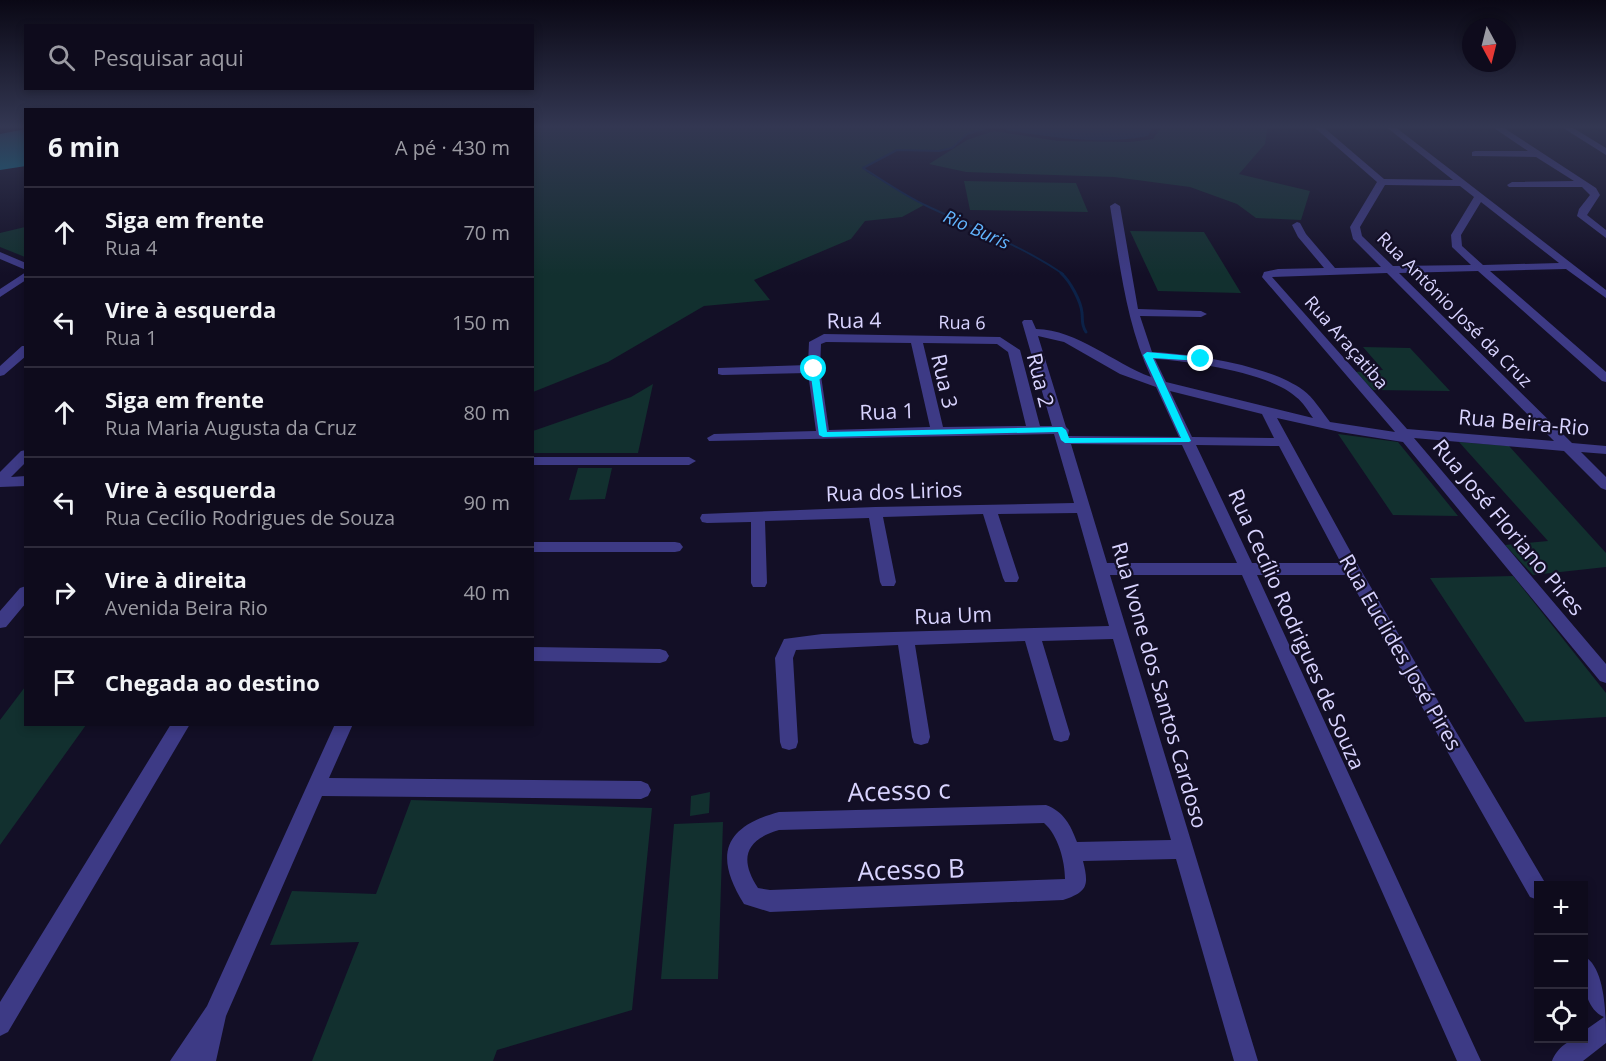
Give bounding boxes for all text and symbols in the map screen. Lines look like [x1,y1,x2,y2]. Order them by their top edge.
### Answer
north arrow [1462,18,1516,72]
search box [24,24,534,90]
icon: search [45,41,78,74]
text: Pesquisar aqui [93,42,244,72]
text: 6 min [48,129,120,165]
text: A pé · 430 m [395,134,510,161]
text: Siga em frente [105,204,264,234]
water label: Rio Buris [940,204,1014,254]
icon: ahead [48,216,81,249]
text: 70 m [463,219,510,246]
street label: Rua Antônio José da Cruz [1372,226,1538,392]
text: Rua 4 [105,234,157,261]
street label: Rua Araçatiba [1300,290,1394,394]
text: Vire à esquerda [105,294,276,324]
icon: left [48,306,81,339]
street label: Rua 4 [826,306,882,334]
text: 150 m [452,309,510,336]
street label: Rua 6 [938,310,986,334]
text: Rua 1 [105,324,157,351]
route end [1187,345,1213,371]
street label: Rua 2 [1021,350,1061,410]
street label: Rua 3 [925,351,965,411]
route start [800,355,826,381]
text: Siga em frente [105,384,264,414]
icon: ahead [48,396,81,429]
street label: Rua 1 [859,396,915,426]
text: 80 m [463,399,510,426]
street label: Rua Beira-Rio [1457,402,1591,442]
text: Rua Maria Augusta da Cruz [105,414,357,441]
street label: Rua José Floriano Pires [1427,433,1591,621]
text: Vire à esquerda [105,474,276,504]
street label: Rua dos Lirios [825,475,963,507]
street label: Rua Cecílio Rodrigues de Souza [1222,484,1372,774]
icon: left [48,486,81,519]
text: 90 m [463,489,510,516]
text: Rua Cecílio Rodrigues de Souza [105,504,395,531]
street label: Rua Ivone dos Santos Cardoso [1106,539,1214,831]
street label: Rua Euclides José Pires [1333,549,1469,755]
text: Vire à direita [105,564,247,594]
icon: right [48,576,81,609]
text: 40 m [463,579,510,606]
text: Avenida Beira Rio [105,594,268,621]
street label: Rua Um [914,600,992,630]
icon: arrive [48,666,81,699]
text: Chegada ao destino [105,667,320,697]
street label: Acesso c [847,770,951,810]
street label: Acesso B [857,849,965,889]
map controls [1534,881,1588,1043]
button: + [1534,881,1588,935]
button: − [1534,935,1588,989]
button: locate [1534,989,1588,1043]

